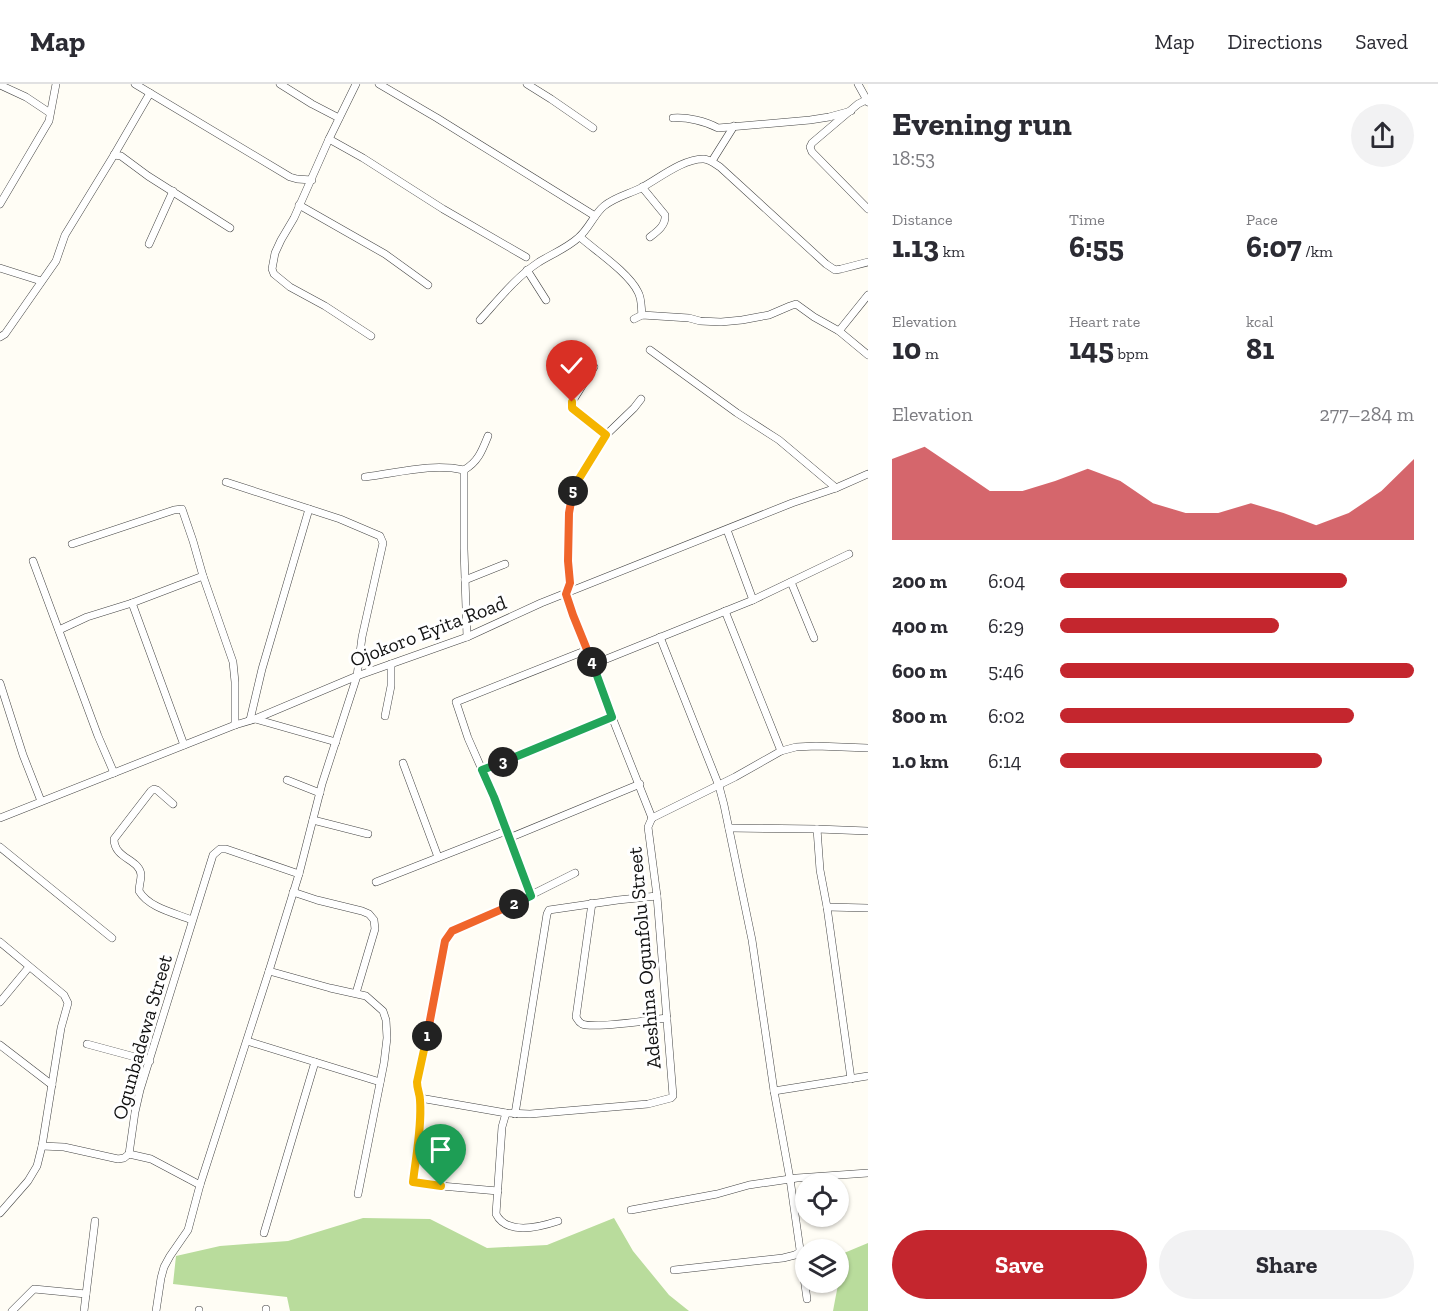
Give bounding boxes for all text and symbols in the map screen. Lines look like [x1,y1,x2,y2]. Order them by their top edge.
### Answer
text: Map [30,25,85,58]
text: Map [1155,29,1195,54]
text: Directions [1228,29,1322,54]
text: Saved [1355,29,1408,54]
text: Evening run [892,104,1072,143]
button: share [1351,104,1414,167]
text: 18:53 [892,146,935,170]
text: Distance [892,210,953,229]
text: Time [1069,210,1105,229]
text: Pace [1246,210,1278,229]
text: 1.13 [892,229,939,265]
text: 6:55 [1069,229,1124,265]
text: 6:07 [1246,229,1302,265]
text: km [939,242,965,261]
text: /km [1302,242,1333,261]
text: Elevation [892,312,957,331]
text: Heart rate [1069,312,1140,331]
text: kcal [1246,312,1273,331]
text: 10 [892,331,921,367]
text: 145 [1069,331,1114,367]
text: 81 [1246,331,1274,367]
pin [546,340,597,402]
text: m [921,344,939,363]
text: bpm [1114,344,1149,363]
icon: check [555,349,588,382]
text: Elevation [892,402,973,426]
text: 277–284 m [1319,402,1414,426]
pin: 5 [558,476,588,506]
text: 5 [569,481,577,500]
text: 200 m [892,569,947,593]
text: 6:04 [988,569,1025,593]
street label: Ojokoro Eyita Road [346,590,510,672]
text: 400 m [892,614,948,638]
text: 6:29 [988,614,1024,638]
pin: 4 [577,647,607,677]
text: 4 [587,652,597,671]
text: 600 m [892,659,947,683]
text: 5:46 [988,659,1024,683]
text: 800 m [892,704,947,728]
text: 6:02 [988,704,1025,728]
pin: 3 [488,747,518,777]
text: 1.0 km [892,749,948,773]
text: 6:14 [988,749,1022,773]
text: 3 [499,752,507,771]
street label: Adeshina Ogunfolu Street [622,845,666,1070]
pin: 2 [499,889,529,919]
text: 2 [510,894,518,913]
street label: Ogunbadewa Street [107,951,177,1122]
pin: 1 [412,1021,442,1051]
text: 1 [424,1026,430,1045]
pin [415,1124,466,1186]
icon: arrive [424,1133,457,1166]
map controls [795,1173,849,1293]
button: locate [795,1173,849,1227]
button: Save [892,1230,1147,1299]
button: Share [1159,1230,1414,1299]
button: layers [795,1239,849,1293]

